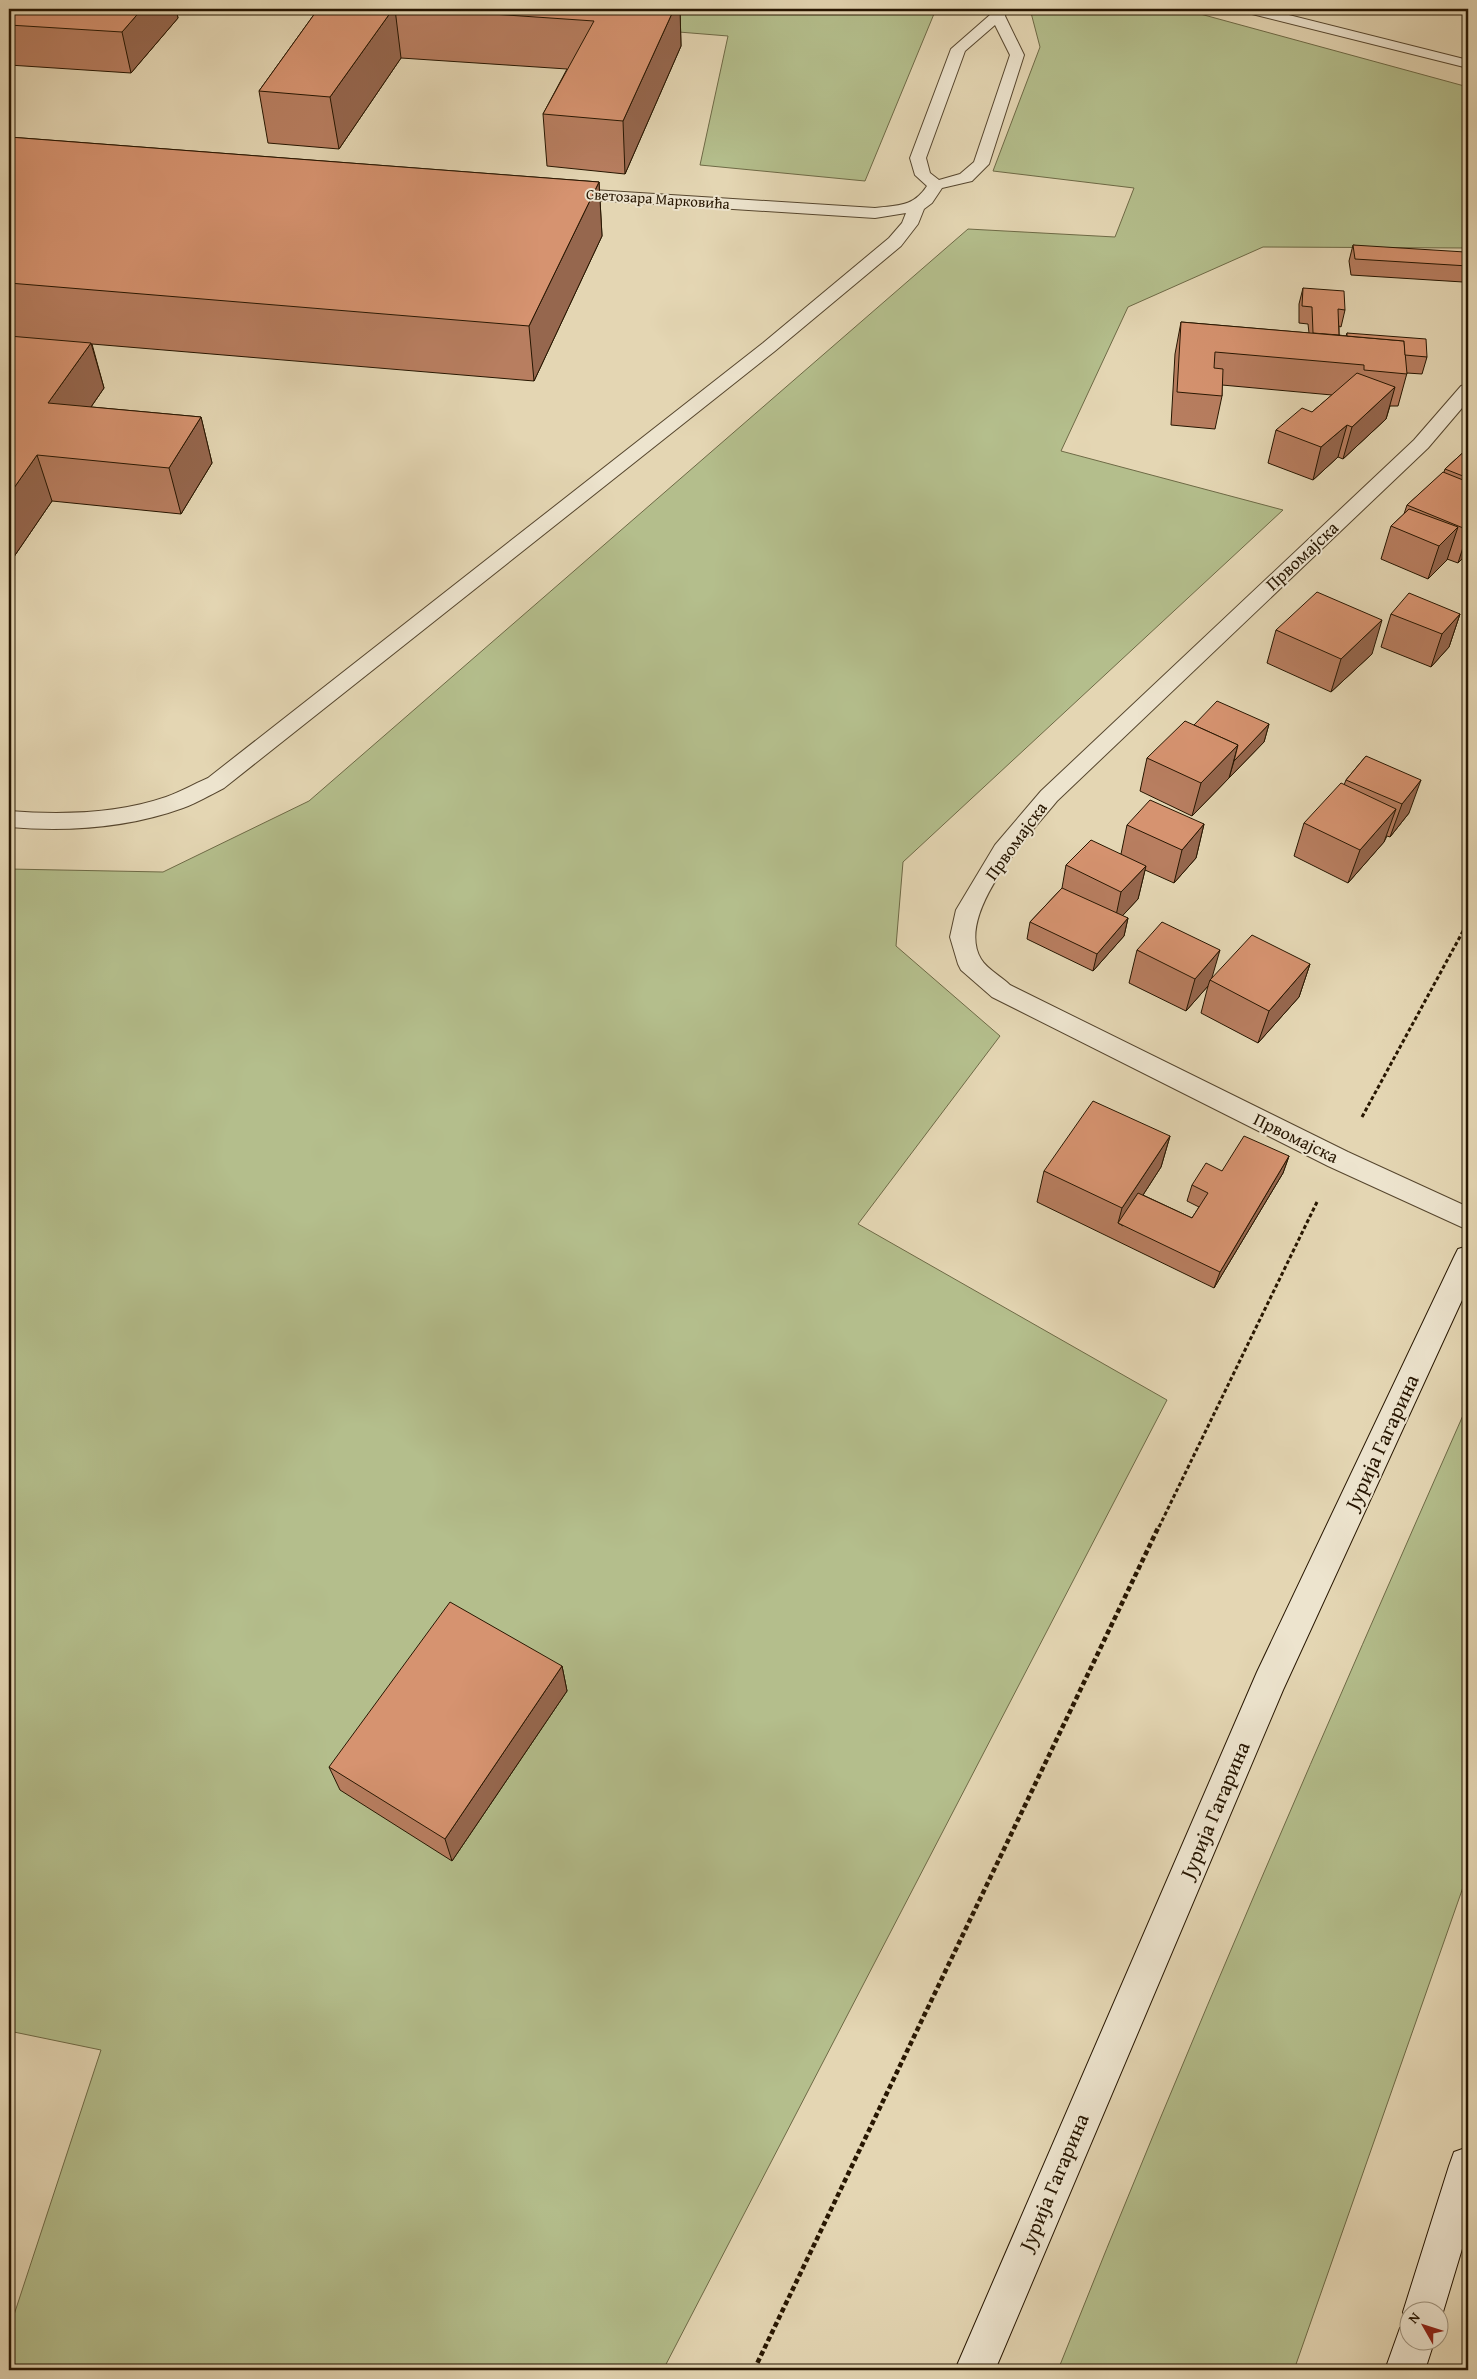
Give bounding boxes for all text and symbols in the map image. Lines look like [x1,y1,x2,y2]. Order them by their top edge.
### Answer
street label: Светозара Марковића [586,183,731,214]
street label: Првомајска [1259,514,1345,597]
street label: Првомајска [978,795,1054,886]
street label: Првомајска [1249,1105,1344,1170]
street label: Јурија Гагарина [1335,1369,1427,1517]
street label: Јурија Гагарина [1170,1736,1257,1886]
street label: Јурија Гагарина [1009,2108,1096,2258]
north arrow [1400,2302,1450,2352]
text: N [1403,2307,1425,2328]

